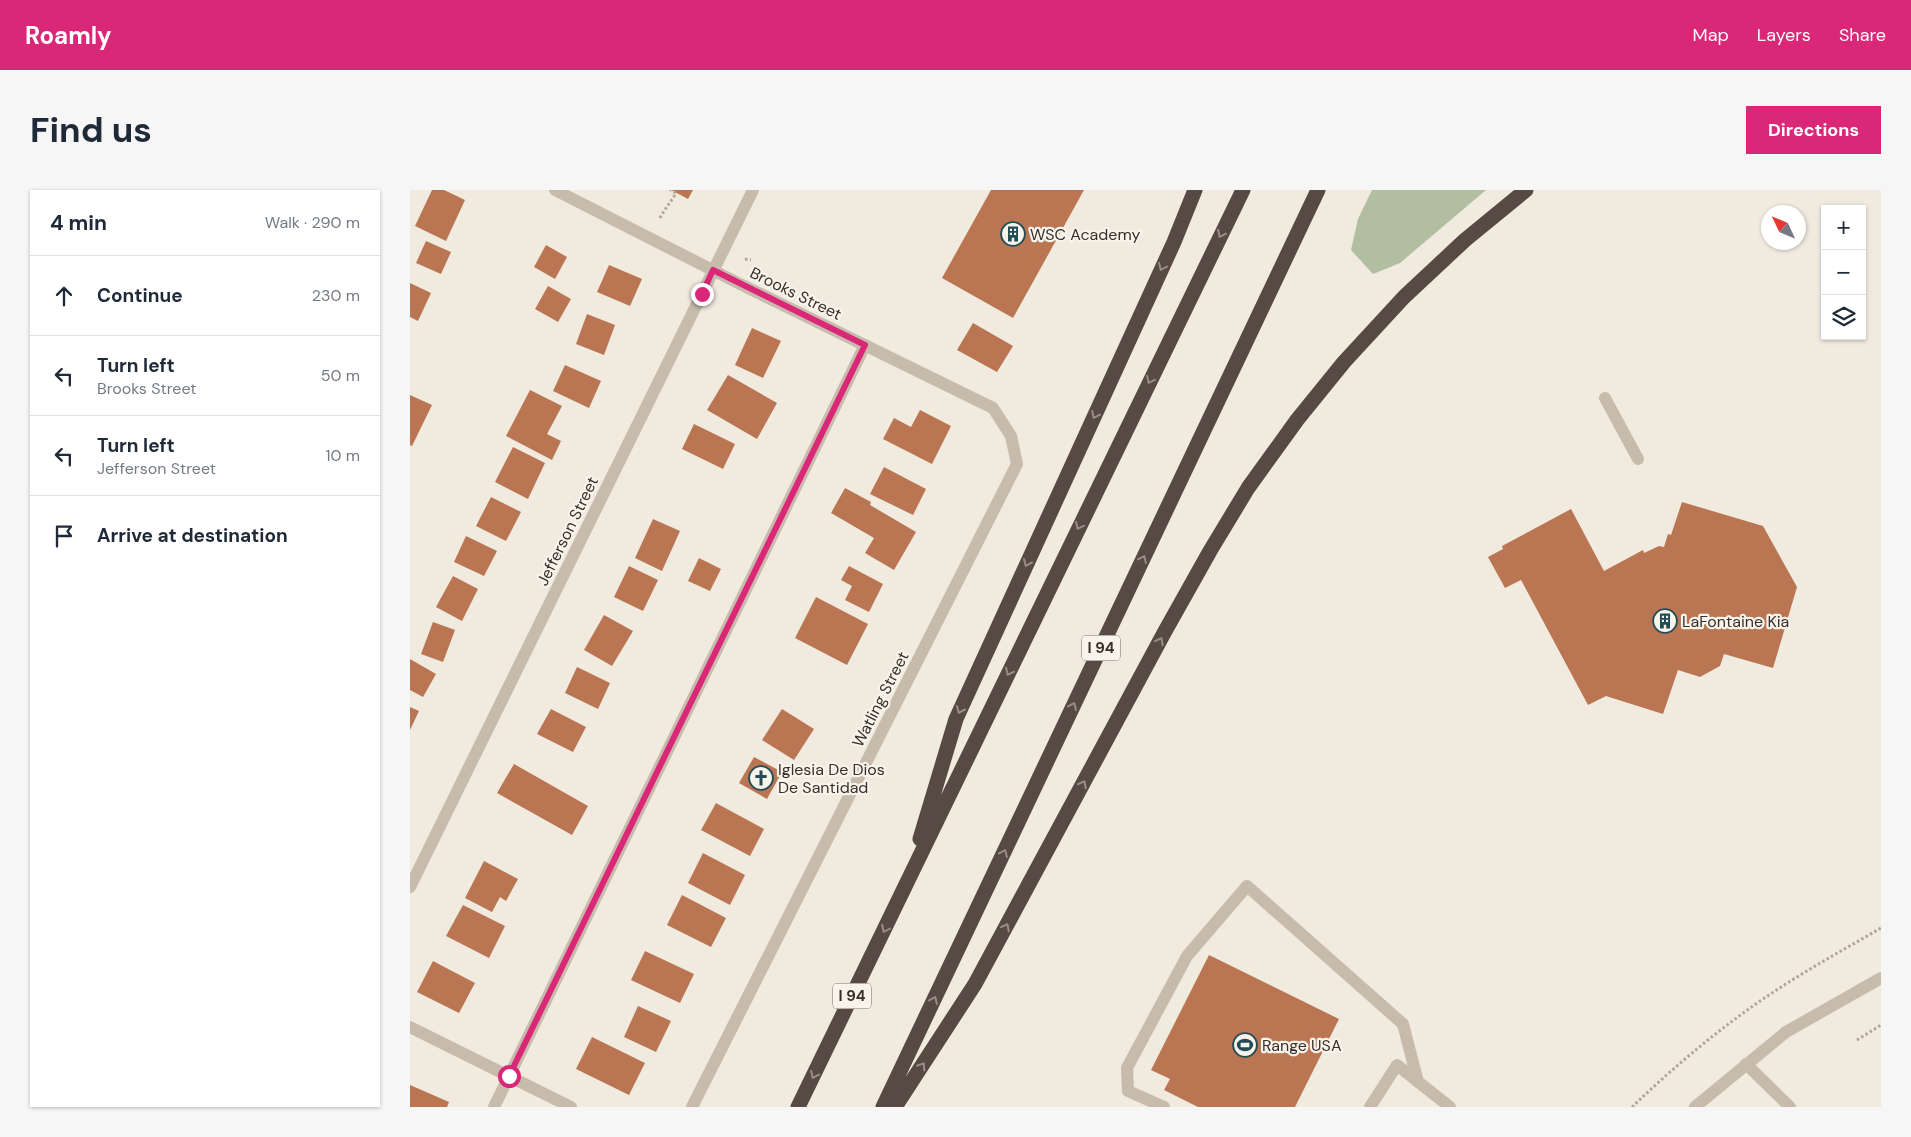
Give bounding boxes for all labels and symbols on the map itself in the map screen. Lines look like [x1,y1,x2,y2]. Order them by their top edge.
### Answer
north arrow [1761,205,1806,250]
building icon: WSC Academy [1000,221,1026,247]
place label: WSC Academy [1030,224,1140,245]
one-way arrow [1217,229,1227,238]
street label: Brooks Street [746,262,845,325]
one-way arrow [1158,262,1168,271]
route end [691,283,714,306]
one-way arrow [1146,375,1156,384]
one-way arrow [1090,410,1101,419]
street label: Jefferson Street [532,473,603,589]
one-way arrow [1075,521,1085,530]
one-way arrow [1137,555,1147,564]
one-way arrow [1023,558,1034,567]
building icon: LaFontaine Kia [1652,608,1678,634]
place label: LaFontaine Kia [1682,611,1789,632]
road number: I 94 [1082,636,1120,660]
one-way arrow [1154,637,1164,646]
street label: Watling Street [847,648,914,751]
one-way arrow [1005,667,1015,676]
one-way arrow [1067,702,1078,711]
one-way arrow [956,705,966,714]
place label: Iglesia De Dios De Santidad [778,759,885,798]
church icon: Iglesia De Dios De Santidad [748,765,774,791]
one-way arrow [1077,780,1087,789]
one-way arrow [997,849,1008,858]
one-way arrow [1000,923,1010,932]
one-way arrow [880,924,891,933]
road number: I 94 [833,984,871,1008]
one-way arrow [928,996,938,1005]
sports icon: Range USA [1232,1032,1258,1058]
place label: Range USA [1262,1035,1342,1056]
one-way arrow [916,1062,925,1072]
route start [498,1065,521,1088]
one-way arrow [809,1070,820,1079]

